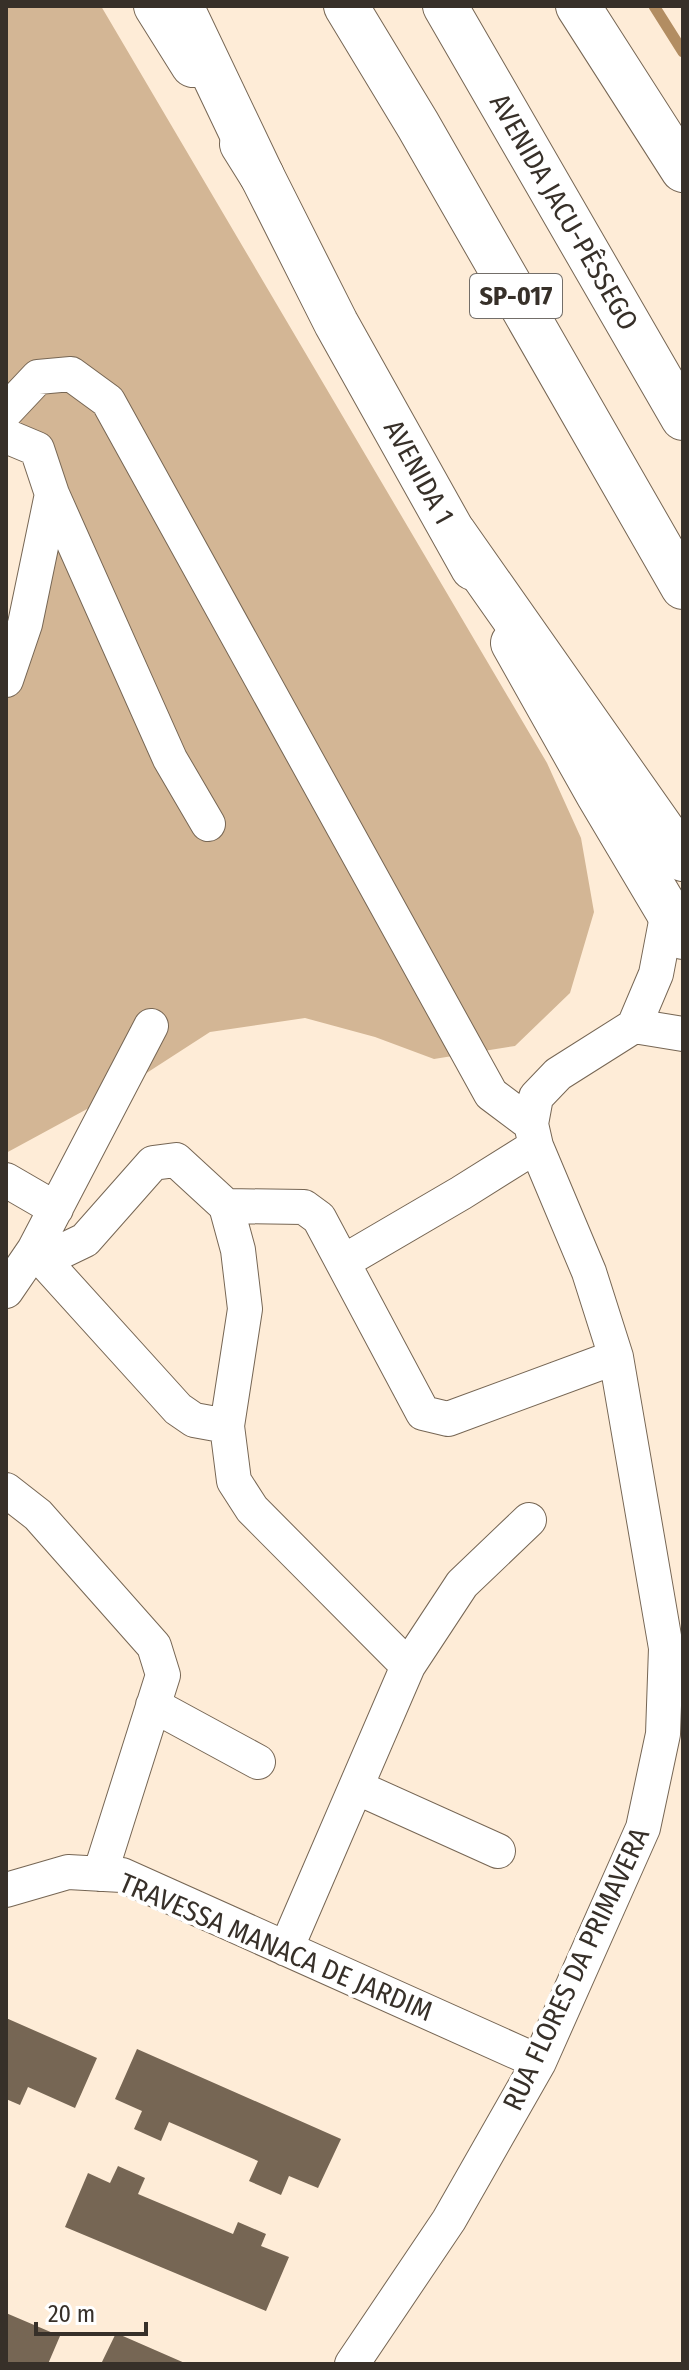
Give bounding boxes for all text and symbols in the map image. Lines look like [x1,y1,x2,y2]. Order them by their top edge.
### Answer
street label: AVENIDA JACU-PÊSSEGO [483,88,645,336]
road number: SP-017 [470,274,562,318]
street label: AVENIDA 1 [377,414,461,530]
street label: RUA FLORES DA PRIMAVERA [496,1822,656,2116]
street label: TRAVESSA MANACA DE JARDIM [114,1866,438,2028]
scale bar [36,2286,146,2336]
text: 20 m [48,2300,95,2328]

